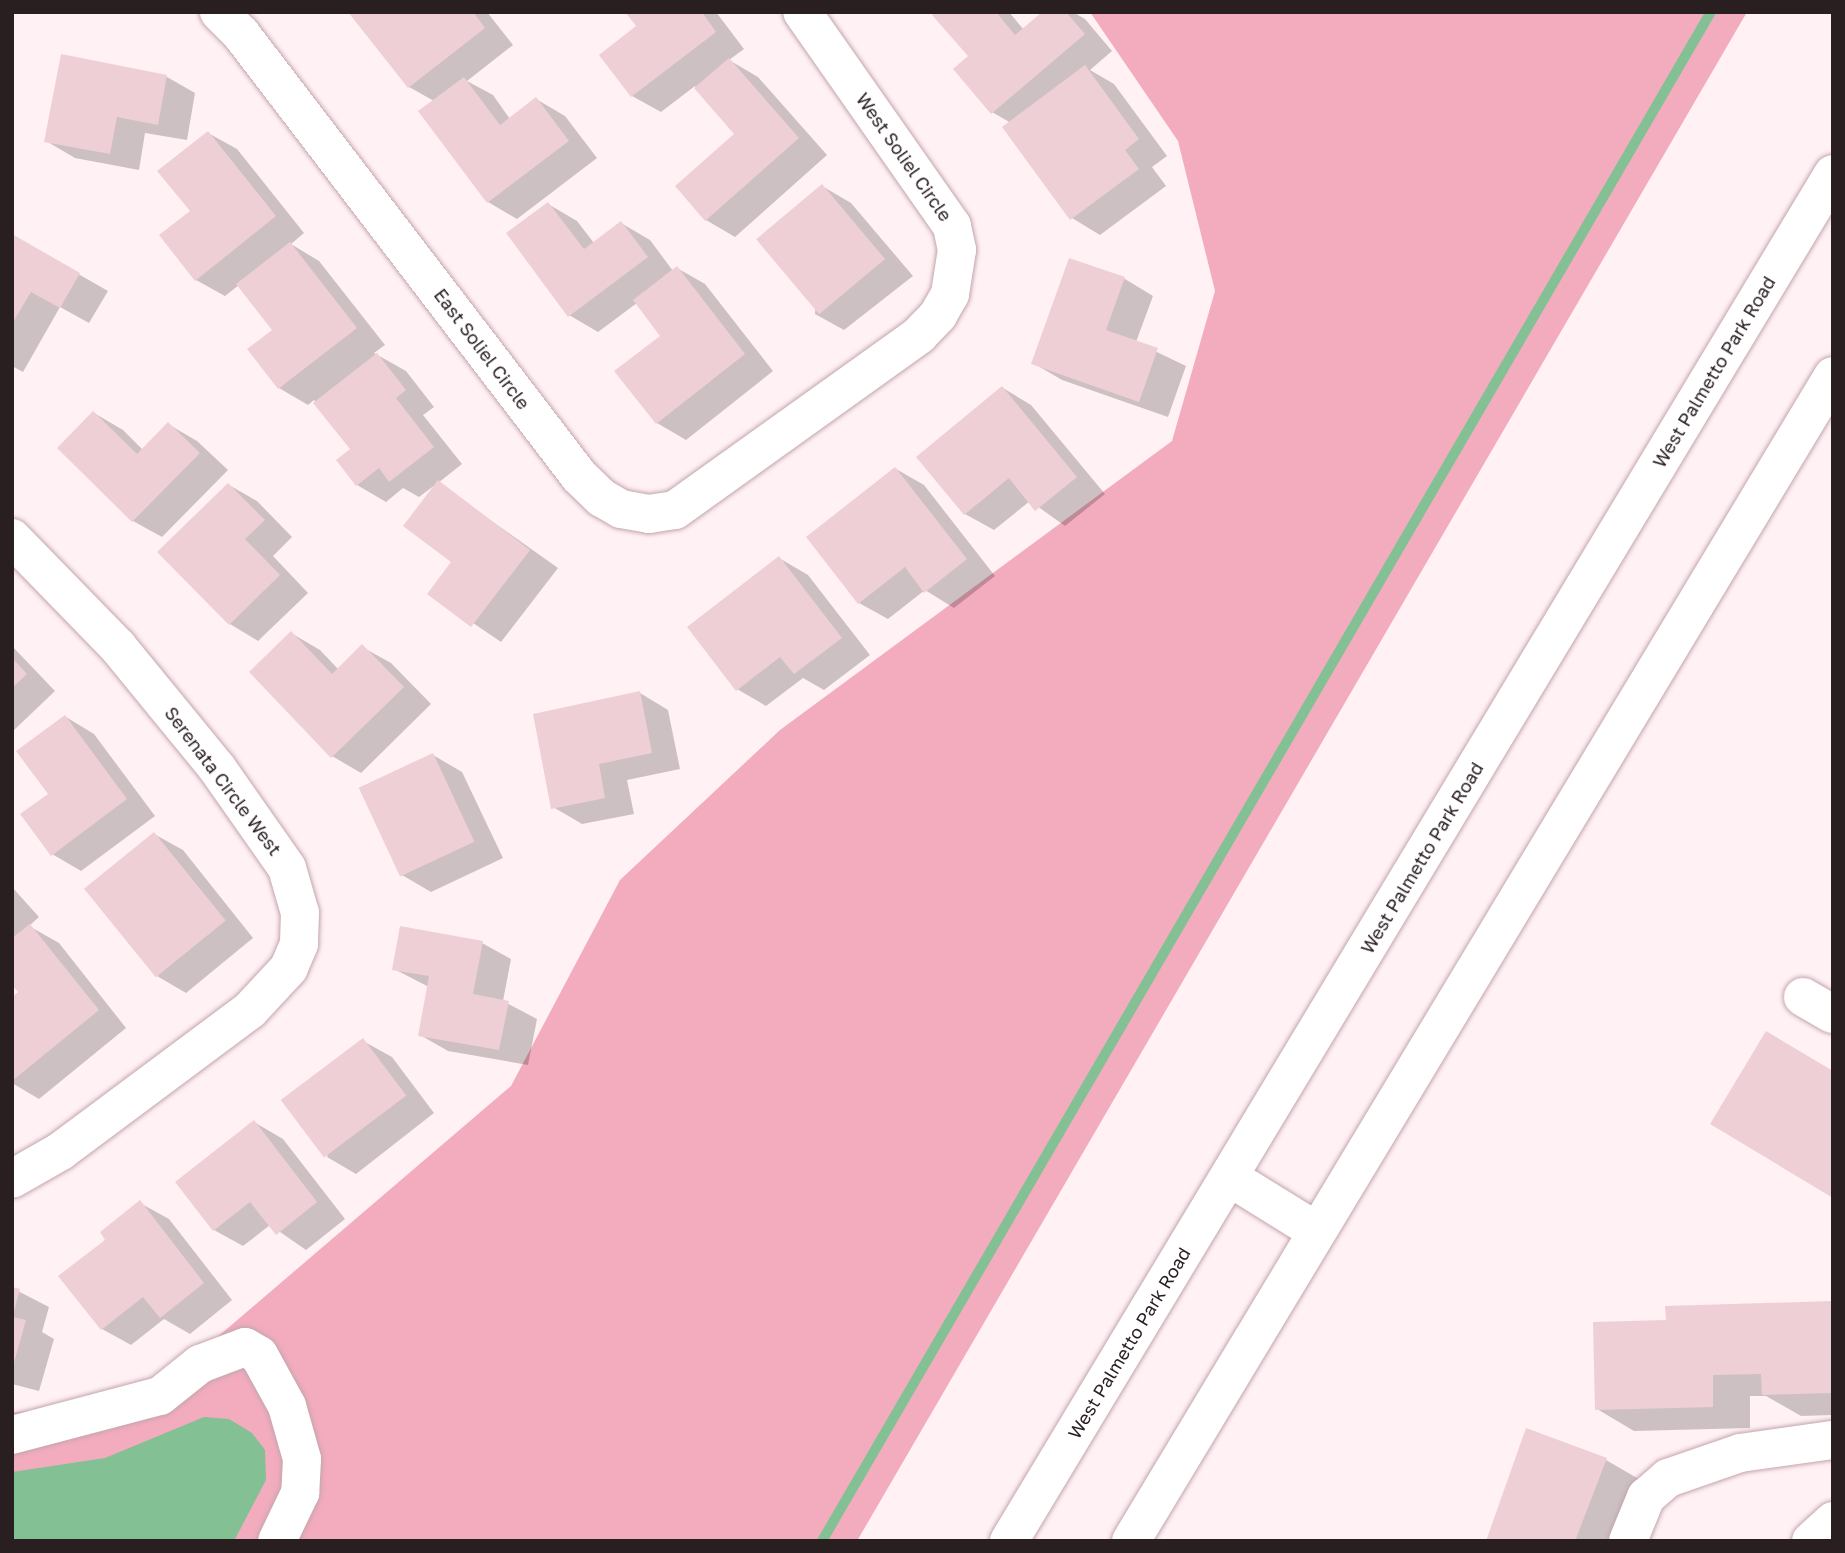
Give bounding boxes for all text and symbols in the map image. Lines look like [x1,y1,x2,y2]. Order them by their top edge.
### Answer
street label: West Soliel Circle [852,89,956,225]
street label: West Palmetto Park Road [1648,272,1780,472]
street label: East Soliel Circle [430,284,534,414]
street label: Serenata Circle West [160,703,286,859]
street label: West Palmetto Park Road [1356,758,1488,958]
street label: West Palmetto Park Road [1063,1243,1195,1443]

